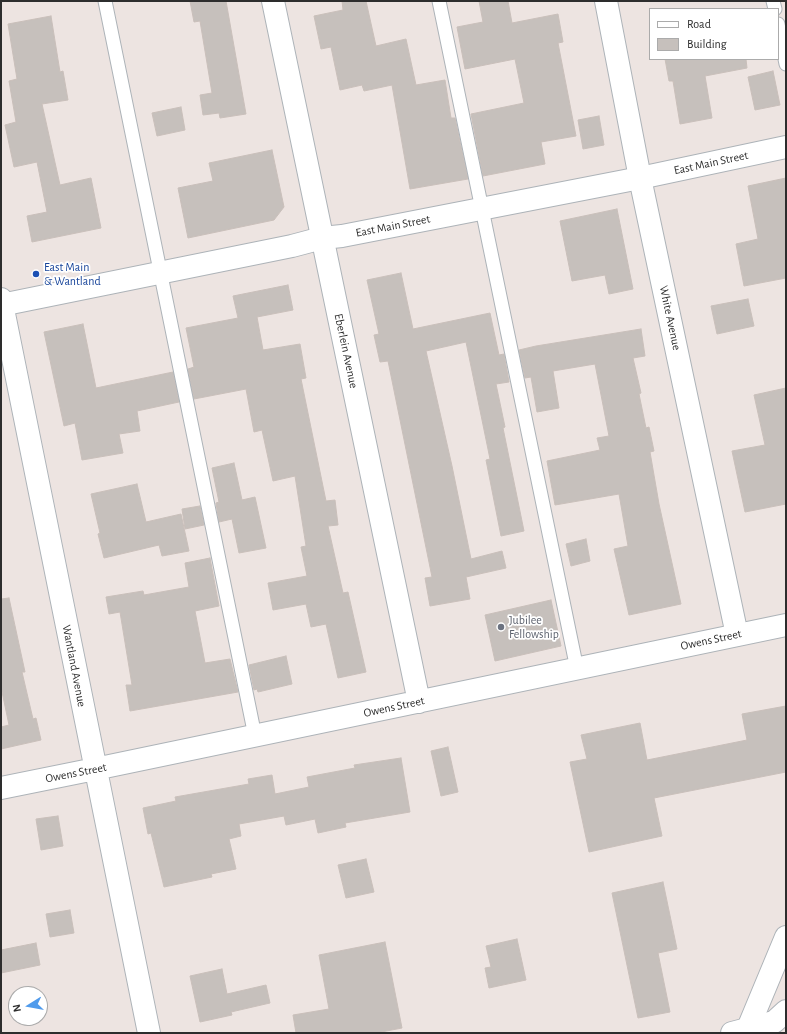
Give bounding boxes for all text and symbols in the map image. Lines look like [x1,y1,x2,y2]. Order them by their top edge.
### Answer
legend [649,8,779,60]
text: Road [687,18,711,30]
text: Building [687,38,727,50]
street label: East Main Street [673,148,749,178]
street label: East Main Street [355,212,431,240]
place label: East Main & Wantland [44,260,101,288]
marker: East Main & Wantland [31,269,41,279]
street label: White Avenue [656,284,684,352]
street label: Eberlein Avenue [331,312,361,390]
place label: Jubilee Fellowship [509,613,559,641]
marker: Jubilee Fellowship [496,622,506,632]
street label: Wantland Avenue [59,624,89,708]
street label: Owens Street [679,627,743,653]
street label: Owens Street [362,694,426,720]
street label: Owens Street [44,760,108,786]
north arrow [8,986,48,1026]
text: N [11,1003,23,1013]

